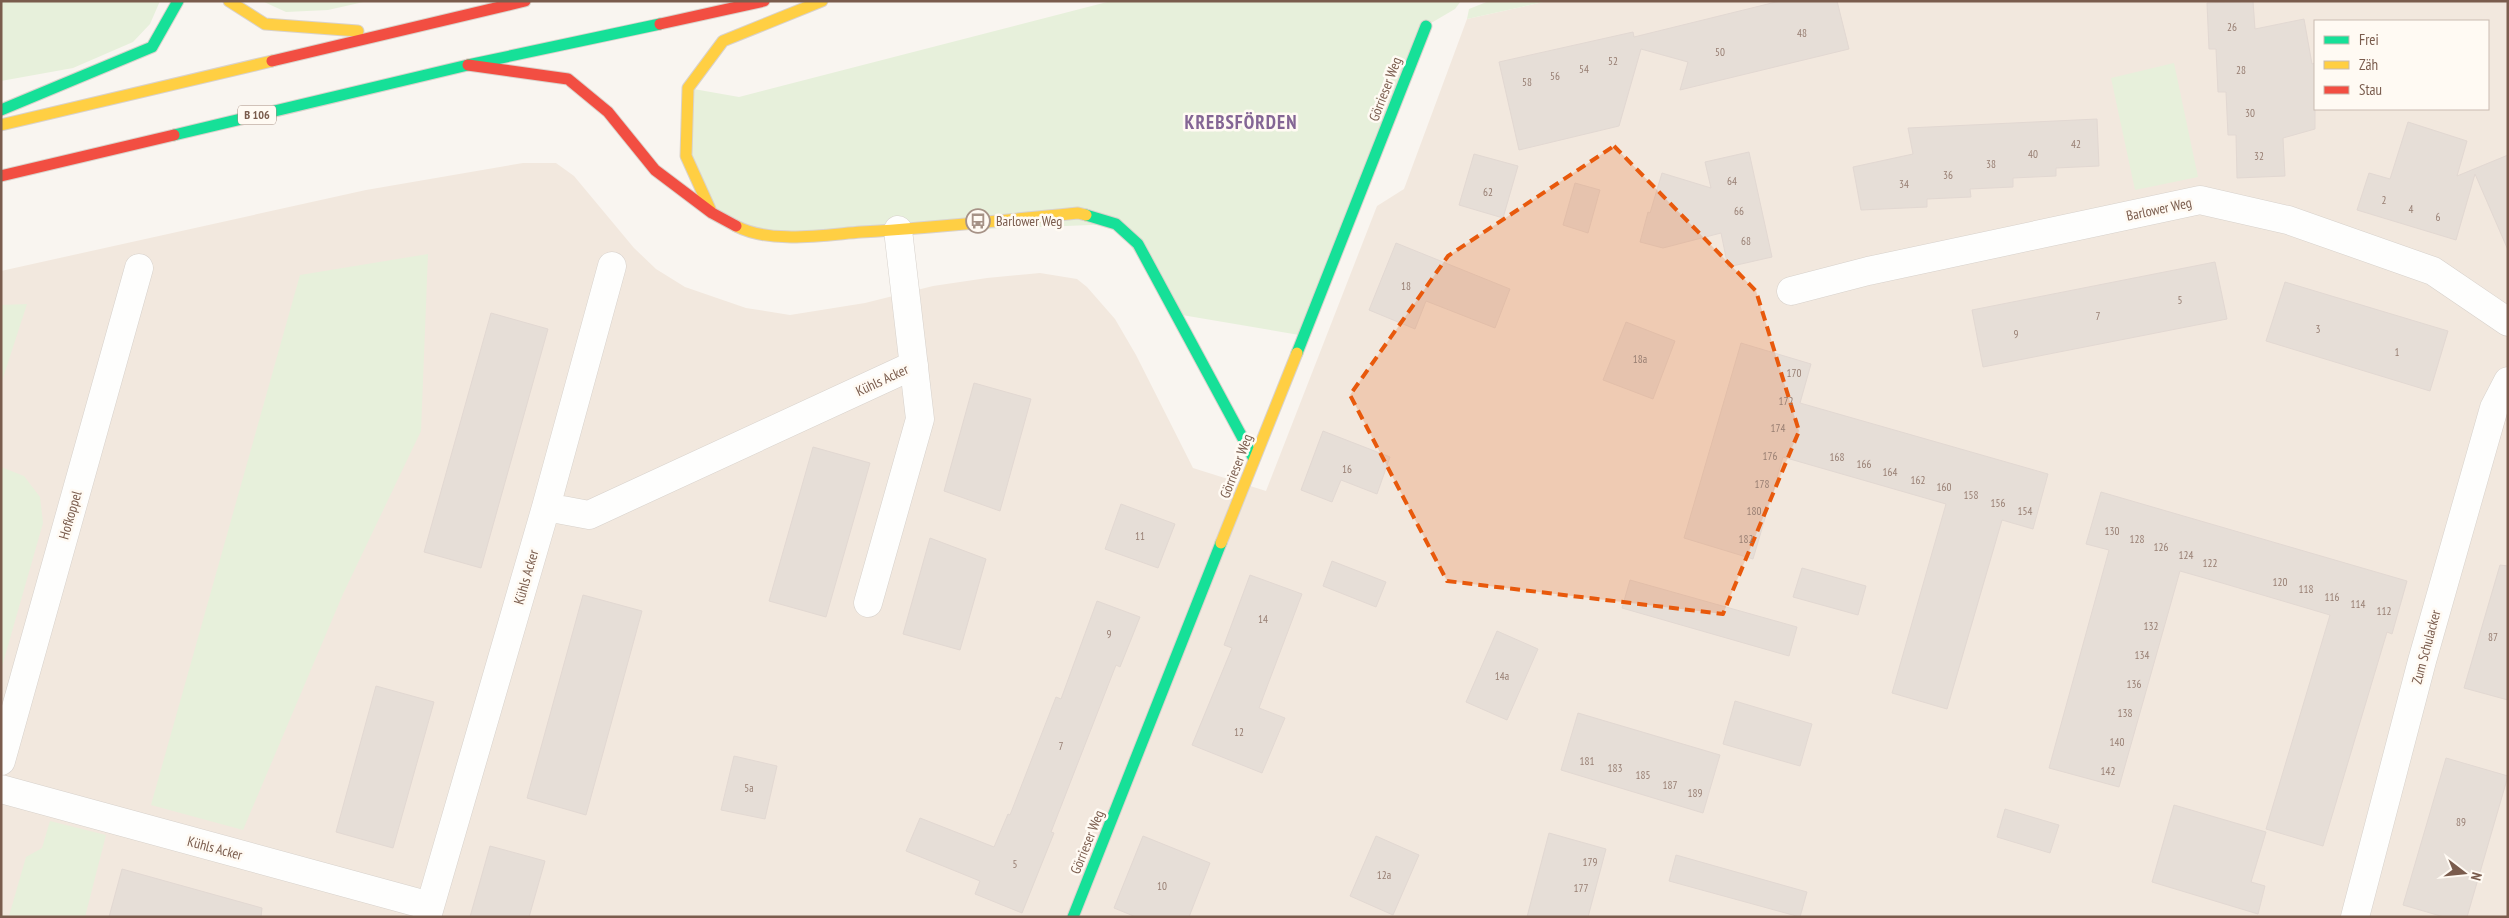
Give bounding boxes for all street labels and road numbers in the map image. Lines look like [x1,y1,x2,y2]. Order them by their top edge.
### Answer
street label: Görrieser Weg [1365,54,1405,124]
road number: B 106 [238,106,276,124]
street label: Barlower Weg [2125,193,2193,225]
street label: Kühls Acker [853,360,911,400]
street label: Görrieser Weg [1216,431,1256,501]
street label: Hofkoppel [55,488,86,541]
street label: Kühls Acker [510,547,542,606]
street label: Zum Schulacker [2407,608,2445,686]
street label: Görrieser Weg [1066,807,1108,877]
street label: Kühls Acker [186,832,245,864]

